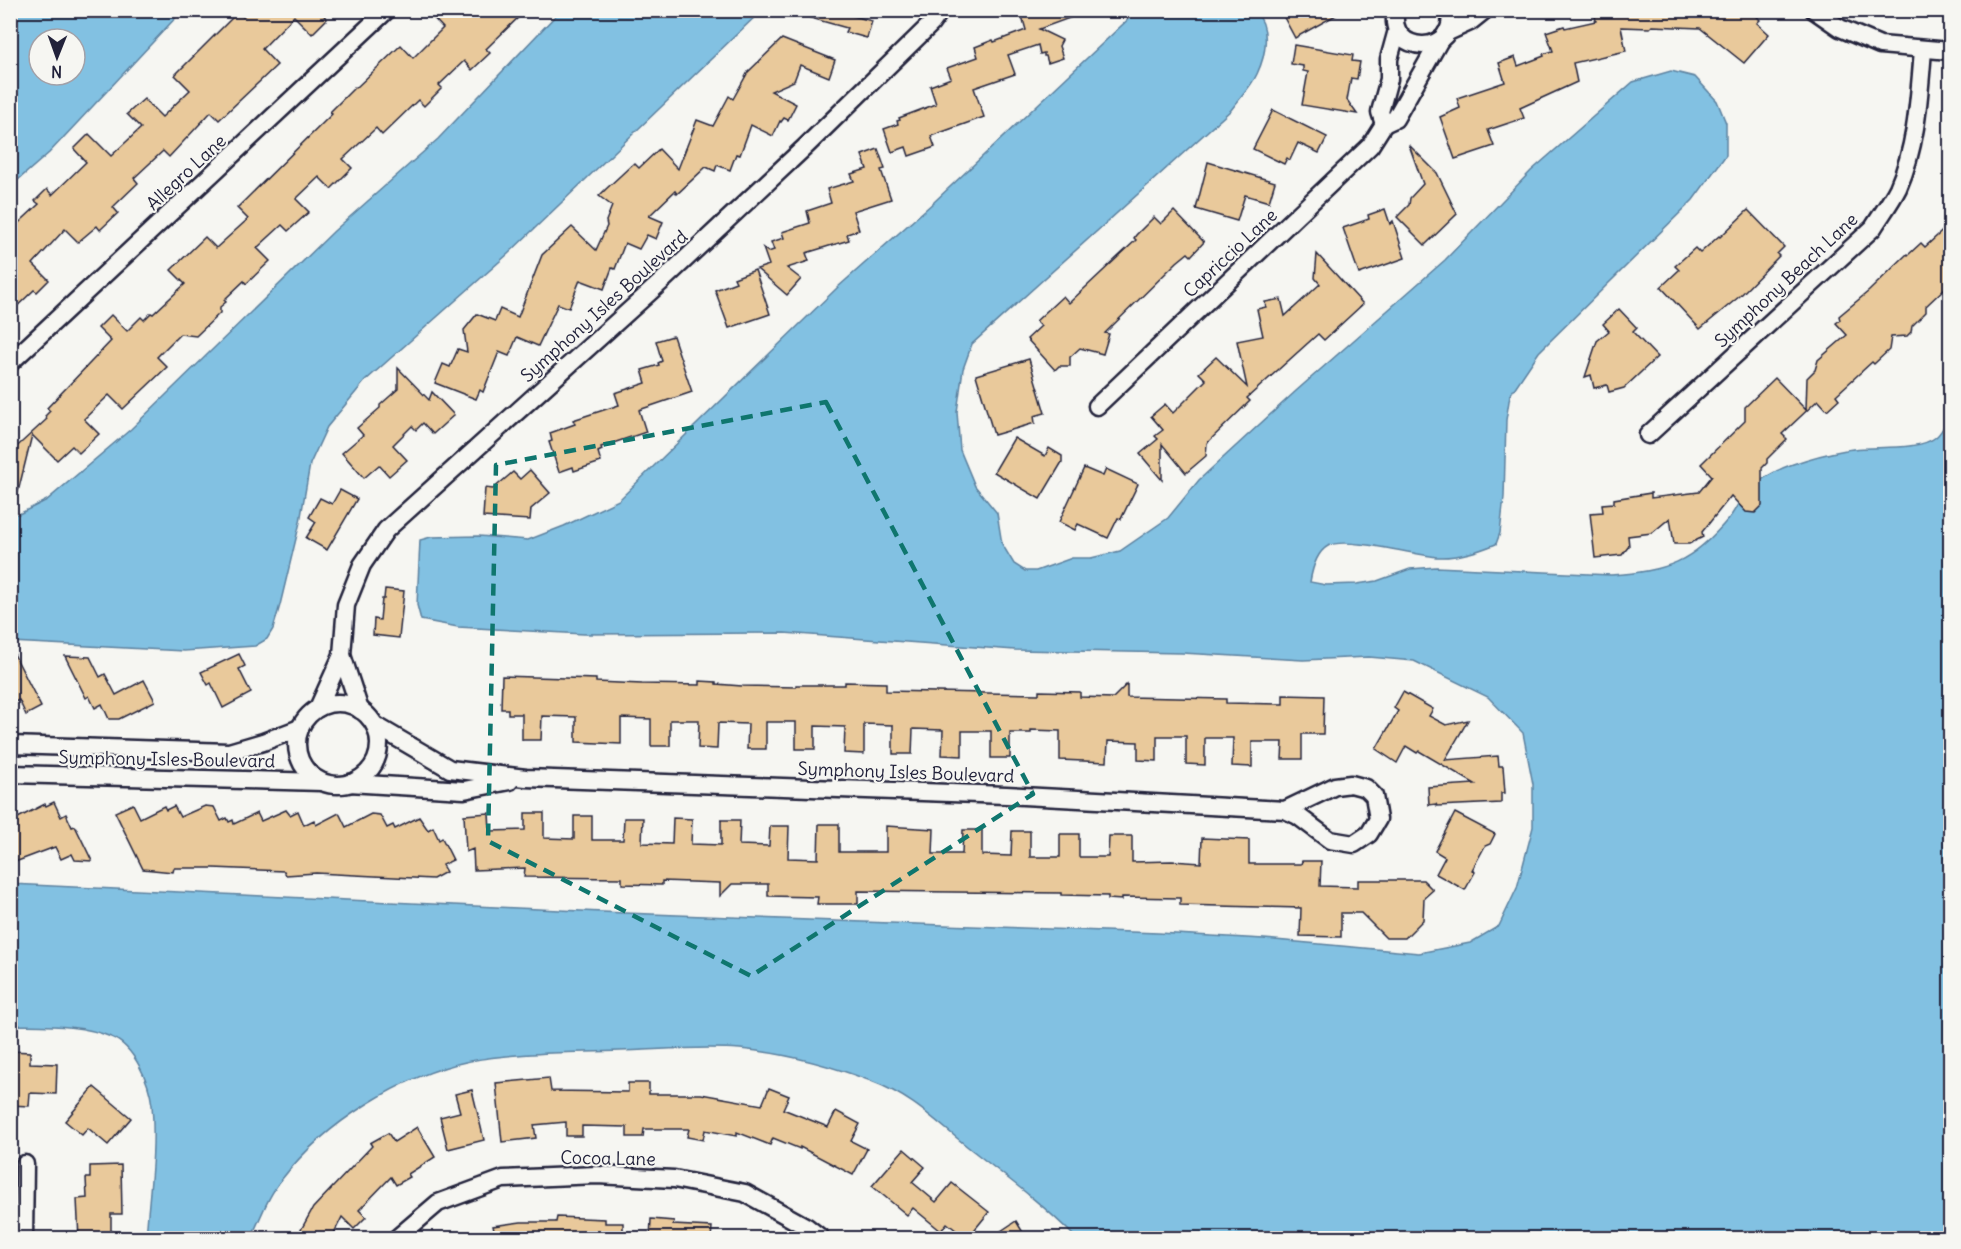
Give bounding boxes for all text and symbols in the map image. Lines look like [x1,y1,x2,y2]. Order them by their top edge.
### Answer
north arrow [27,27,87,87]
text: N [51,62,62,82]
street label: Allegro Lane [141,129,231,215]
street label: Capriccio Lane [1178,204,1282,302]
street label: Symphony Beach Lane [1710,208,1862,352]
street label: Symphony Isles Boulevard [516,225,693,387]
street label: Symphony Isles Boulevard [58,746,276,772]
street label: Symphony Isles Boulevard [797,757,1015,787]
street label: Cocoa Lane [560,1146,656,1170]

